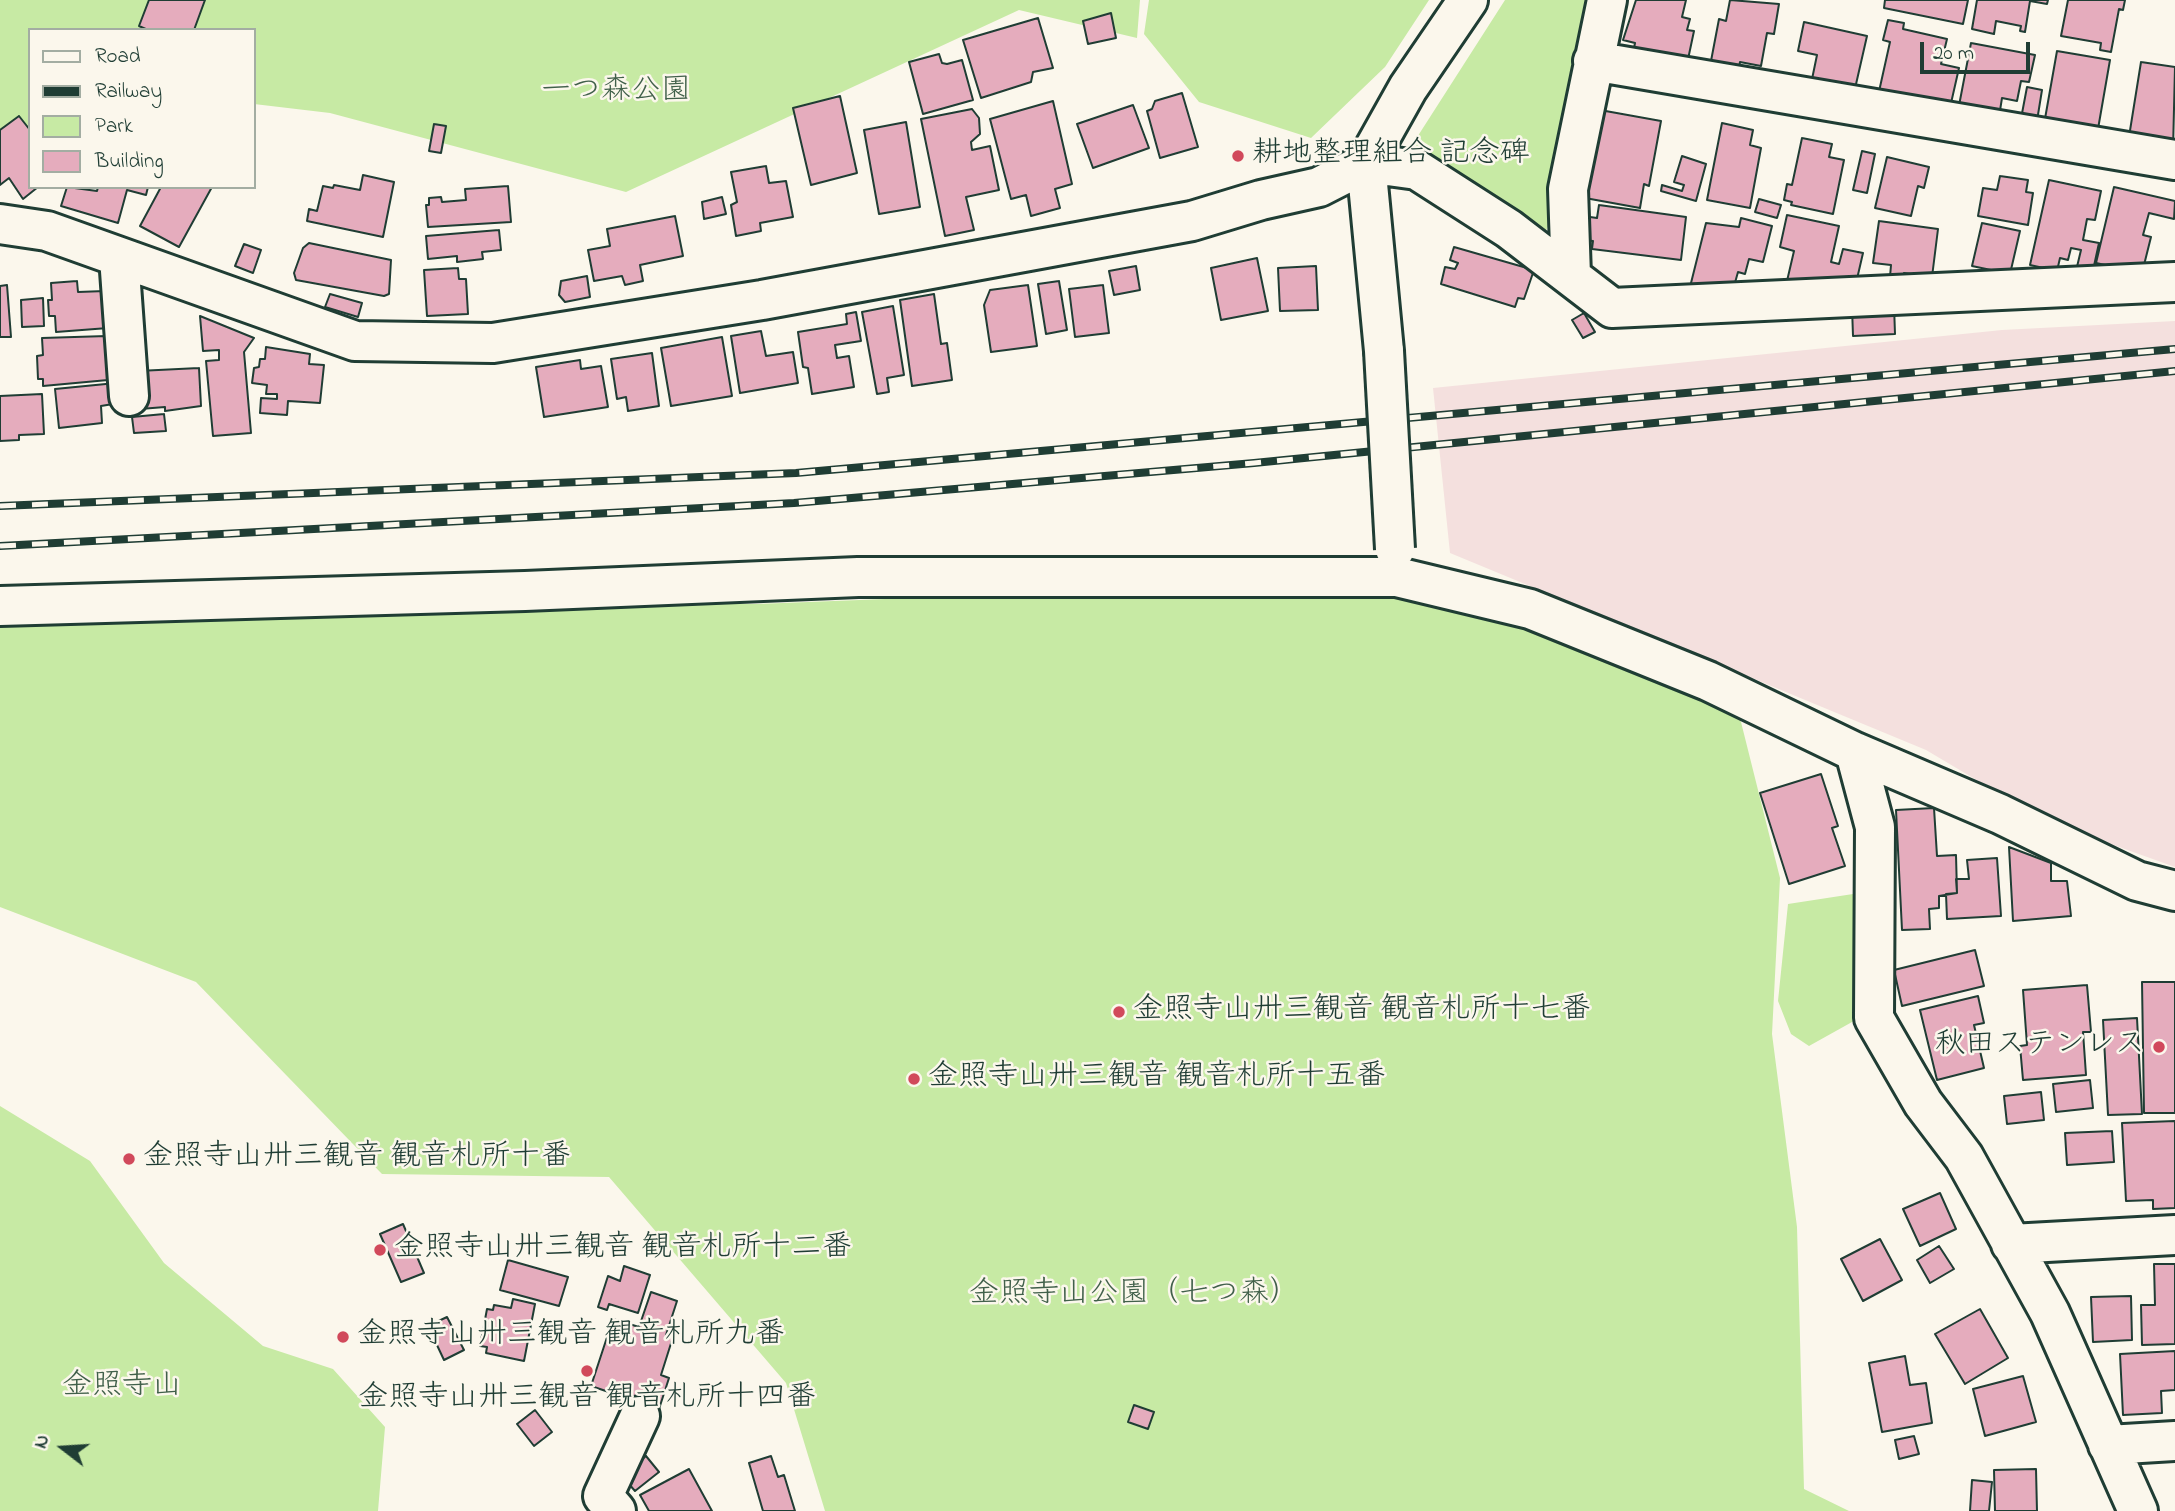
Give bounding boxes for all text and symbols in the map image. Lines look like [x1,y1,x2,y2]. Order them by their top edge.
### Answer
legend [28,28,256,189]
scale bar [1923,28,2033,72]
text: 20 m [1933,39,1974,69]
text: Road [95,42,141,72]
park label: 一つ森公園 [541,75,691,111]
text: Railway [95,77,162,107]
text: Park [95,112,133,142]
place label: 耕地整理組合 記念碑 [1252,138,1529,174]
text: Building [95,147,164,177]
marker: 耕地整理組合 記念碑 [1230,148,1246,164]
place label: 金照寺山卅三観音 観音札所十七番 [1133,994,1590,1030]
marker: 金照寺山卅三観音 観音札所十七番 [1111,1004,1127,1020]
place label: 秋田ステンレス [1935,1029,2145,1065]
marker: 秋田ステンレス [2151,1039,2167,1055]
place label: 金照寺山卅三観音 観音札所十五番 [928,1061,1385,1097]
marker: 金照寺山卅三観音 観音札所十五番 [906,1071,922,1087]
place label: 金照寺山卅三観音 観音札所十番 [143,1141,570,1177]
marker: 金照寺山卅三観音 観音札所十番 [121,1151,137,1167]
place label: 金照寺山卅三観音 観音札所十二番 [394,1232,851,1268]
marker: 金照寺山卅三観音 観音札所十二番 [372,1242,388,1258]
park label: 金照寺山公園（七つ森） [969,1278,1299,1314]
place label: 金照寺山卅三観音 観音札所九番 [357,1319,784,1355]
marker: 金照寺山卅三観音 観音札所九番 [335,1329,351,1345]
marker: 金照寺山卅三観音 観音札所十四番 [579,1363,595,1379]
park label: 金照寺山 [62,1370,182,1406]
place label: 金照寺山卅三観音 観音札所十四番 [358,1382,816,1418]
north arrow [28,1413,98,1483]
text: N [28,1432,57,1452]

